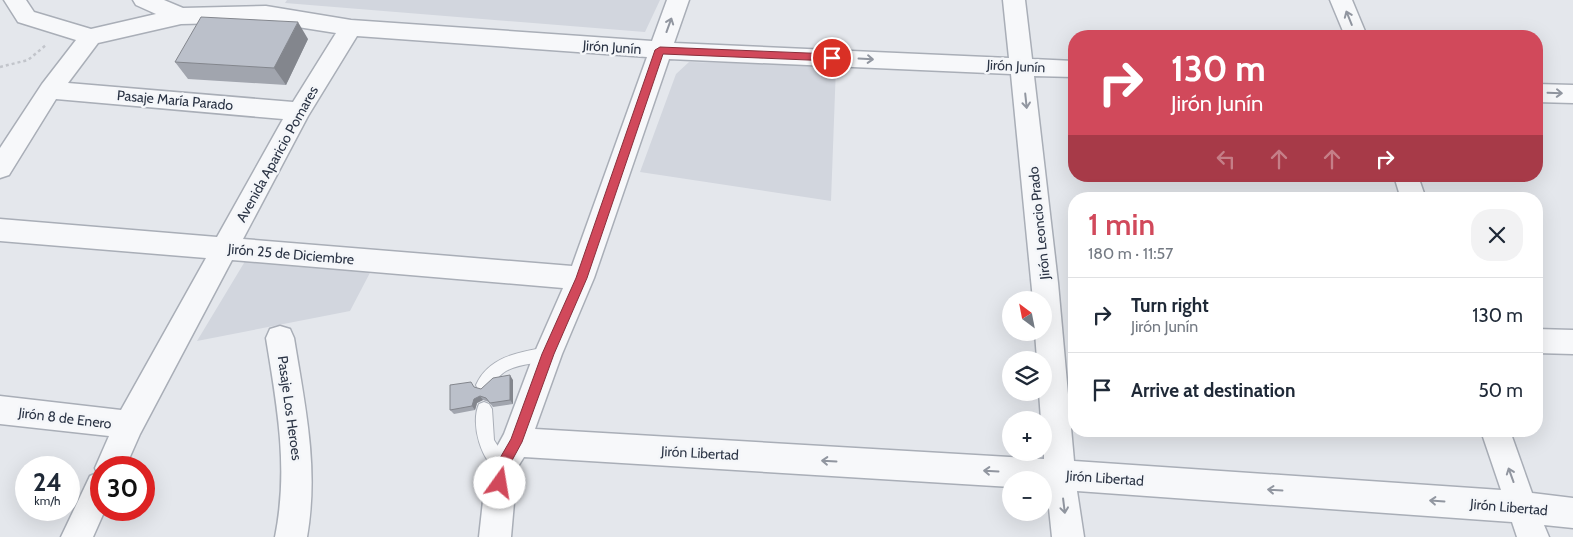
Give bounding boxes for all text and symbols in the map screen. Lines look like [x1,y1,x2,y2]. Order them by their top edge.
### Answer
one-way arrow [1343,11,1353,26]
one-way arrow [665,18,674,33]
street label: Jirón Junín [581,36,642,58]
pin [811,37,853,79]
icon: arrive [818,44,846,72]
text: 130 m [1171,47,1266,90]
icon: right [1088,50,1153,115]
one-way arrow [858,55,874,64]
street label: Jirón Junín [985,55,1046,77]
street label: Avenida Aparicio Pomares [232,83,322,225]
street label: Pasaje María Parado [116,86,234,114]
one-way arrow [1546,89,1562,98]
text: Jirón Junín [1171,90,1263,117]
one-way arrow [1021,92,1031,108]
icon: left [1212,145,1240,173]
icon: ahead [1265,145,1293,173]
icon: ahead [1318,145,1346,173]
icon: right [1371,145,1399,173]
street label: Jirón Leoncio Prado [1024,165,1054,281]
text: 1 min [1088,206,1155,243]
button: close [1471,209,1523,261]
street label: Jirón 25 de Diciembre [226,239,355,268]
text: 180 m · 11:57 [1088,244,1173,263]
north arrow [1002,291,1052,341]
map controls [1002,291,1052,521]
text: Turn right [1131,294,1209,317]
icon: right [1088,301,1116,329]
text: 130 m [1472,304,1523,327]
text: Jirón Junín [1131,317,1198,336]
button: layers [1002,351,1052,401]
street label: Pasaje Los Heroes [274,354,306,462]
icon: arrive [1088,376,1116,404]
text: Arrive at destination [1131,379,1295,402]
text: 50 m [1479,379,1523,402]
street label: Jirón 8 de Enero [16,403,113,433]
button: + [1002,411,1052,461]
street label: Jirón Libertad [660,442,739,464]
speed limit sign: 30 [90,456,155,521]
position arrow [473,456,525,508]
one-way arrow [821,456,837,466]
one-way arrow [983,466,999,475]
street label: Jirón Libertad [1065,466,1144,490]
text: 24 [33,467,62,497]
one-way arrow [1506,467,1515,483]
button: − [1002,471,1052,521]
one-way arrow [1267,486,1283,495]
text: km/h [34,493,61,508]
street label: Jirón Libertad [1468,495,1549,519]
one-way arrow [1430,497,1446,506]
one-way arrow [1059,498,1069,514]

